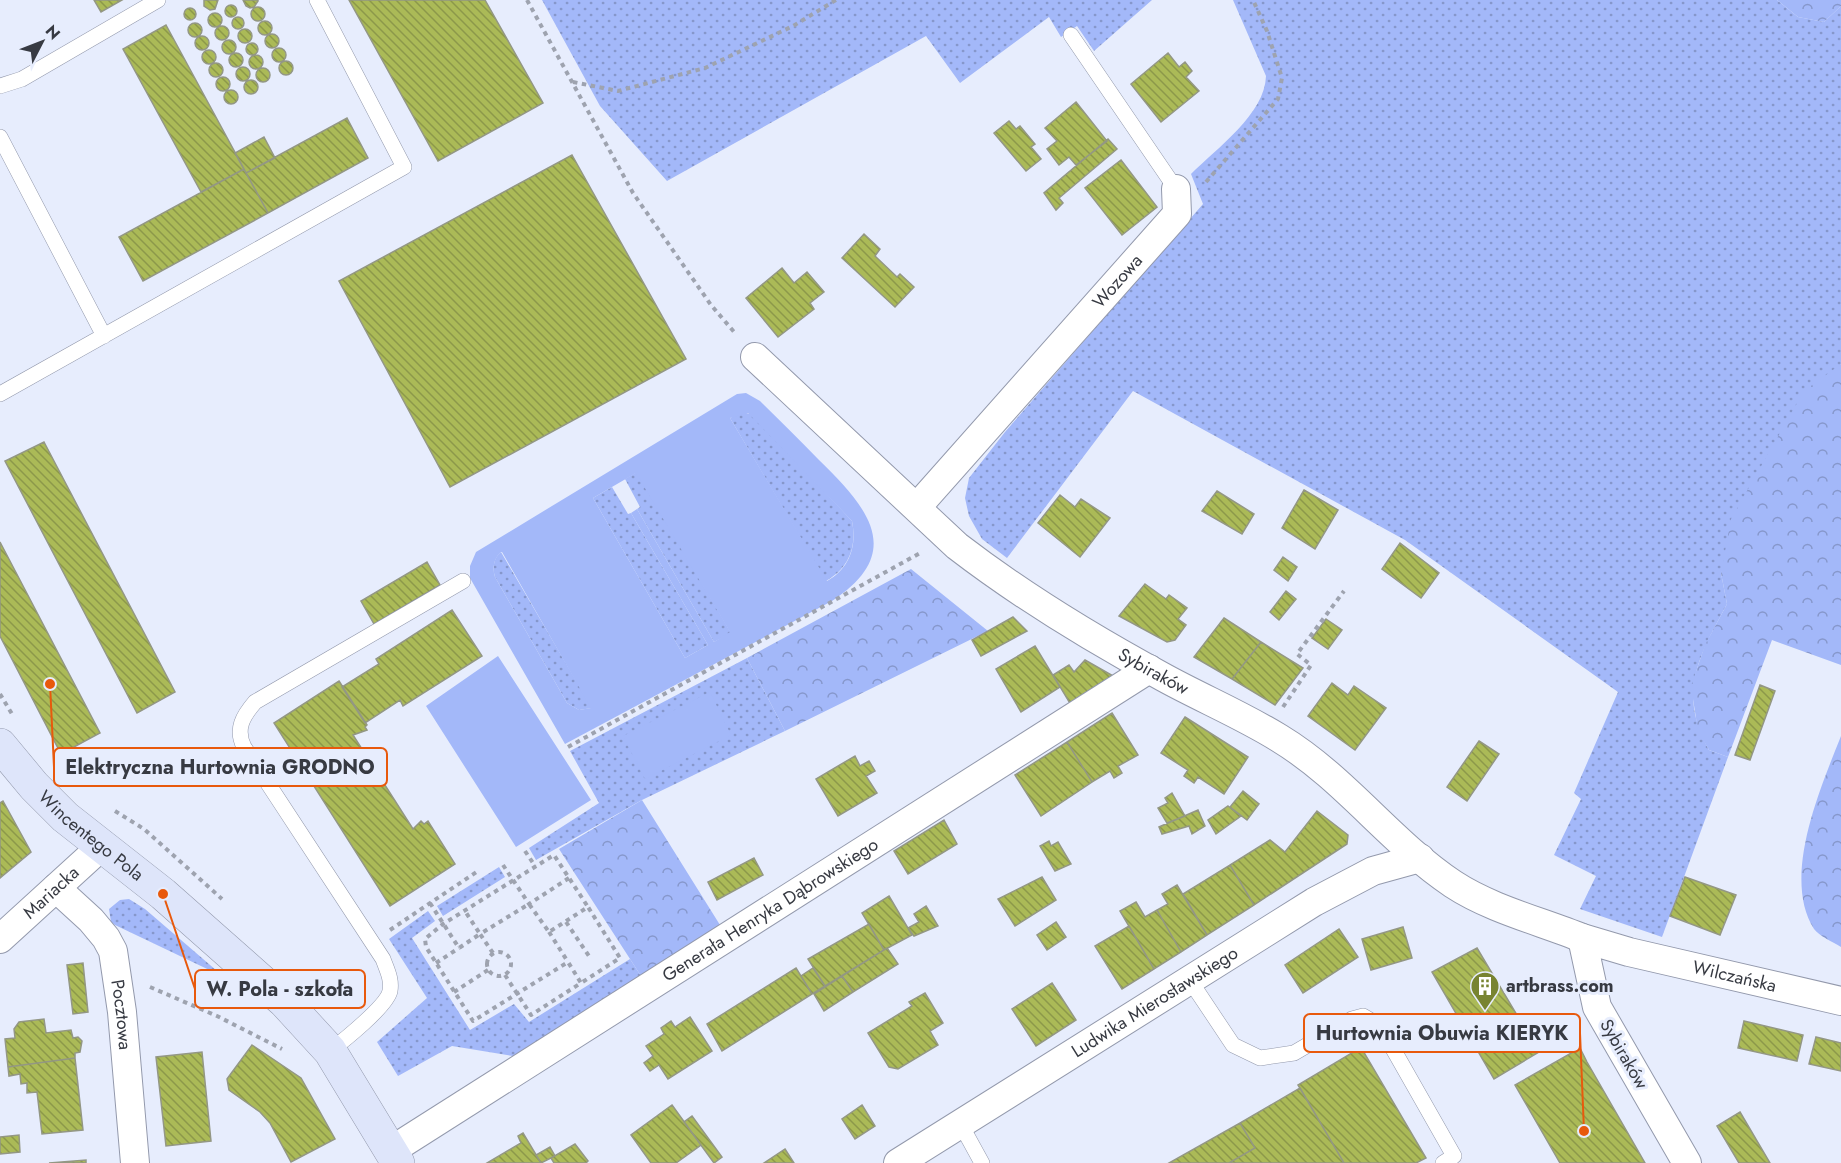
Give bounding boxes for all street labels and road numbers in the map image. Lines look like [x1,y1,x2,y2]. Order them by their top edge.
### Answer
street label: Wozowa [1086,248,1149,314]
street label: Sybiraków [1113,642,1194,702]
street label: Wincentego Pola [32,784,149,887]
street label: Generała Henryka Dąbrowskiego [657,831,883,988]
street label: Mariacka [17,860,85,925]
street label: Ludwika Mierosławskiego [1066,940,1243,1064]
street label: Wilczańska [1690,954,1779,999]
street label: Pocztowa [104,978,138,1051]
street label: Sybiraków [1593,1014,1655,1094]

